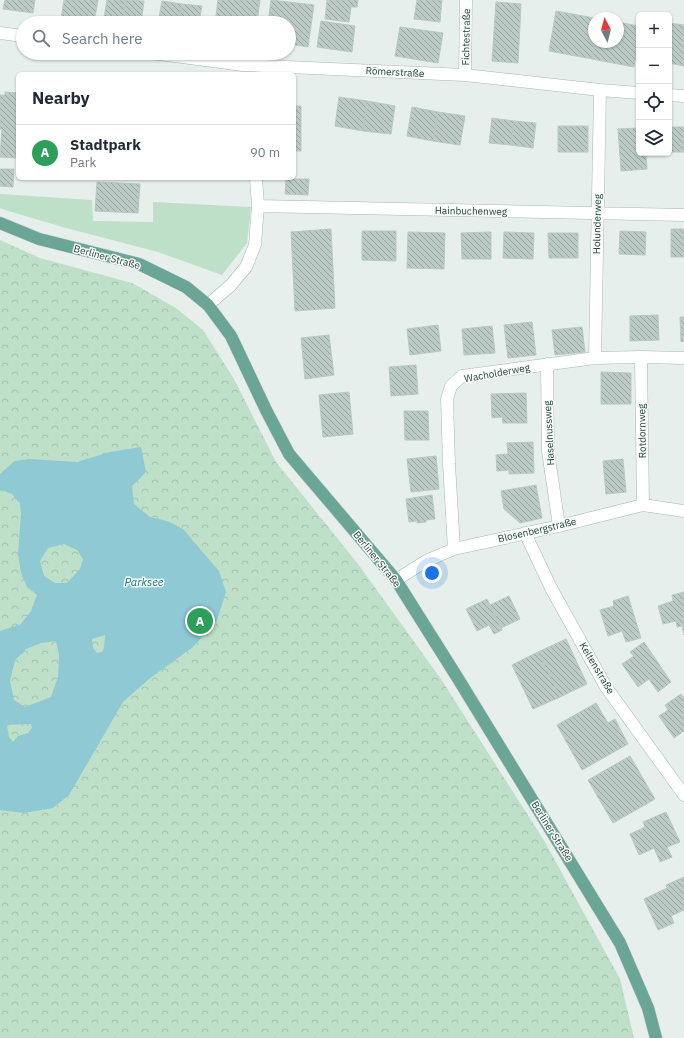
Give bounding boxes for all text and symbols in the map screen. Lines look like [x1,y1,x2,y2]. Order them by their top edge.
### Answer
street label: Fichtestraße [459,8,473,66]
north arrow [588,12,624,48]
map controls [636,12,672,156]
button: + [636,12,672,48]
search box [16,16,296,60]
icon: search [30,27,52,49]
text: Search here [62,29,142,48]
button: − [636,48,672,84]
street label: Römerstraße [365,64,425,80]
button: locate [636,84,672,120]
text: Nearby [32,87,90,109]
button: layers [636,120,672,156]
text: Stadtpark [70,135,141,154]
text: A [41,144,49,161]
text: 90 m [250,144,280,161]
text: Park [70,154,96,171]
street label: Holunderweg [590,193,604,254]
street label: Hainbuchenweg [435,204,508,218]
street label: Berliner Straße [72,242,142,272]
street label: Wacholderweg [463,361,532,385]
street label: Haselnussweg [541,400,557,466]
street label: Rotdornweg [635,403,649,458]
street label: Blosenbergstraße [497,515,578,545]
street label: Berliner Straße [350,528,404,590]
your location [422,563,442,583]
water label: Parksee [125,575,164,589]
pin: A [187,606,213,636]
street label: Keltenstraße [576,640,618,697]
street label: Berliner Straße [528,799,576,864]

